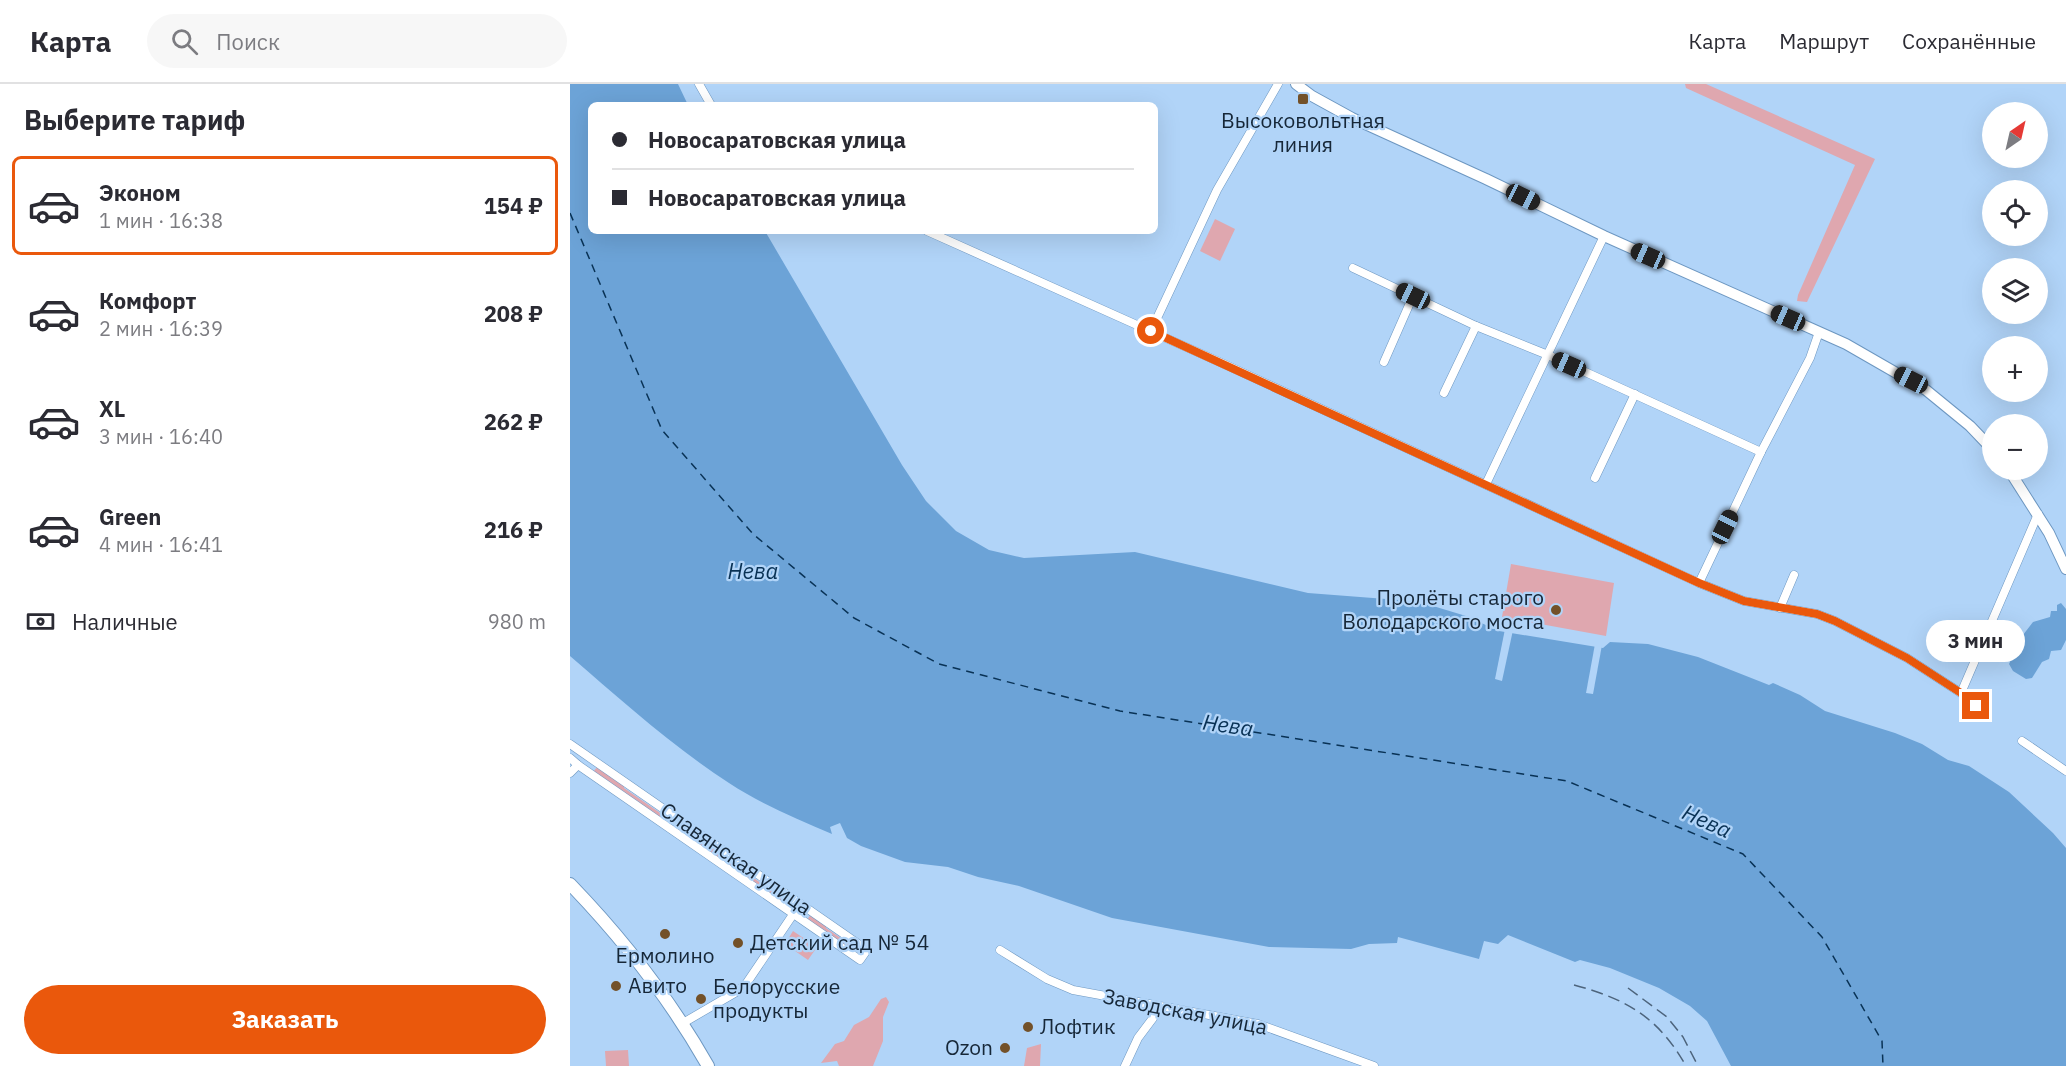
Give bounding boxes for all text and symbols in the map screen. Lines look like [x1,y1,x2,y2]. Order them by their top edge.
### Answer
search box [147,14,567,68]
text: Карта [30,23,111,60]
icon: search [168,25,201,58]
text: Поиск [216,27,280,56]
text: Карта [1688,27,1746,55]
text: Маршрут [1779,27,1869,55]
text: Сохранённые [1902,27,2036,55]
marker: Высоковольтная линия [1296,92,1310,106]
text: Выберите тариф [24,102,245,137]
north arrow [1982,102,2048,168]
map controls [1982,102,2048,480]
place label: Высоковольтная линия [1221,106,1385,158]
text: Новосаратовская улица [648,125,906,154]
text: Эконом [99,178,181,207]
icon: car [27,179,81,233]
button: locate [1982,180,2048,246]
car [1503,181,1543,213]
text: Новосаратовская улица [648,183,906,212]
text: 154 ₽ [484,191,543,220]
text: 1 мин · 16:38 [99,207,223,234]
car [1628,240,1668,272]
button: layers [1982,258,2048,324]
car [1393,280,1433,312]
text: Комфорт [99,286,196,315]
icon: car [27,287,81,341]
text: 208 ₽ [484,299,543,328]
car [1768,302,1808,334]
text: 2 мин · 16:39 [99,315,223,342]
route start [1137,317,1164,344]
button: + [1982,336,2048,402]
car [1549,349,1589,381]
car [1891,364,1931,396]
text: XL [99,394,125,423]
icon: car [27,395,81,449]
text: 262 ₽ [484,407,543,436]
button: − [1982,414,2048,480]
text: 3 мин · 16:40 [99,423,223,450]
text: Green [99,502,161,531]
icon: car [27,503,81,557]
car [1709,507,1741,547]
text: 216 ₽ [484,515,543,544]
text: 4 мин · 16:41 [99,531,223,558]
water label: Нева [728,556,778,585]
place label: Пролёты старого Володарского моста [1342,583,1544,635]
marker: Пролёты старого Володарского моста [1549,603,1563,617]
icon: cash [24,605,57,638]
text: Наличные [72,607,178,636]
text: 980 m [488,608,546,635]
callout: 3 мин [1926,619,2026,661]
text: 3 мин [1948,627,2003,654]
route end [1962,692,1989,719]
water label: Нева [1201,707,1255,742]
street label: Славянская улица [655,795,818,921]
water label: Нева [1678,797,1736,844]
marker: Ермолино [658,927,672,941]
place label: Детский сад № 54 [750,928,929,956]
marker: Детский сад № 54 [731,936,745,950]
place label: Ермолино [615,941,715,969]
place label: Авито [628,971,687,999]
place label: Белорусские продукты [713,972,840,1024]
marker: Авито [609,979,623,993]
street label: Заводская улица [1100,981,1270,1041]
button: Заказать [24,985,546,1054]
marker: Белорусские продукты [694,992,708,1006]
place label: Лофтик [1040,1012,1115,1040]
marker: Лофтик [1021,1020,1035,1034]
place label: Ozon [945,1033,993,1061]
marker: Ozon [998,1041,1012,1055]

